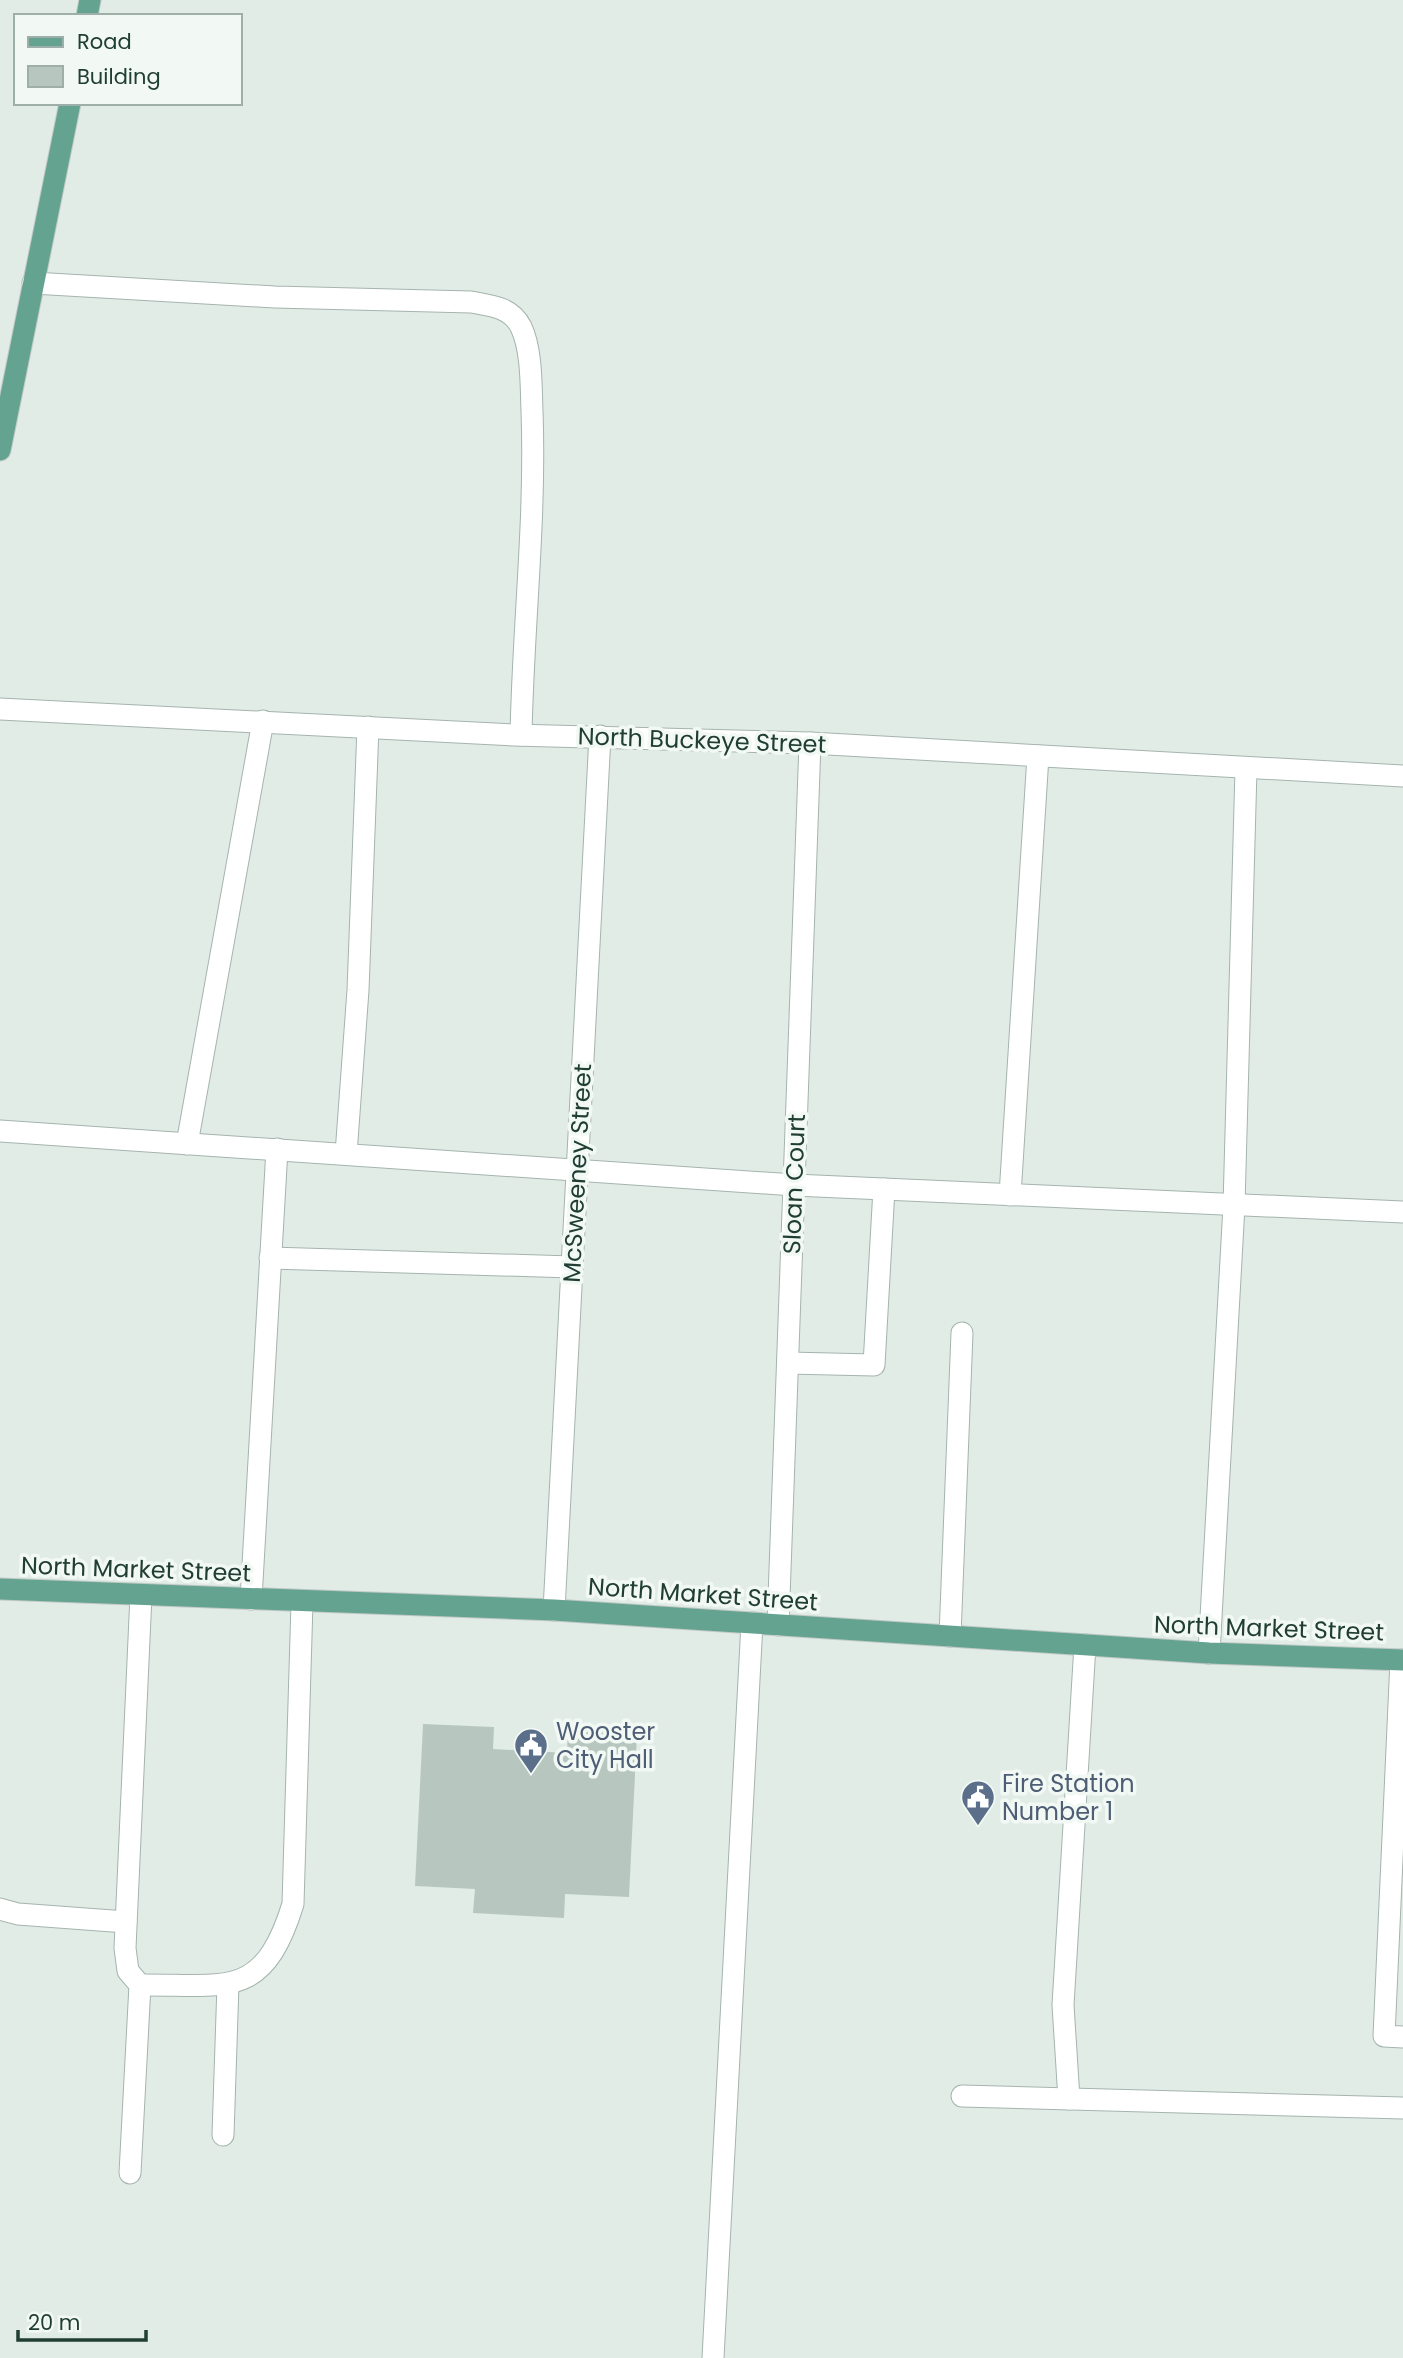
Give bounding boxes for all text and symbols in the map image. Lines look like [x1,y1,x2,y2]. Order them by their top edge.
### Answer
legend [14,14,242,105]
text: Road [77,27,132,56]
text: Building [77,62,161,91]
street label: North Buckeye Street [577,719,827,761]
street label: McSweeney Street [555,1063,599,1283]
street label: Sloan Court [775,1113,813,1255]
street label: North Market Street [20,1548,252,1590]
street label: North Market Street [587,1570,819,1618]
street label: North Market Street [1153,1607,1385,1649]
place label: Wooster City Hall [556,1715,655,1776]
public building icon: Wooster City Hall [512,1726,550,1775]
place label: Fire Station Number 1 [1002,1767,1135,1828]
public building icon: Fire Station Number 1 [959,1778,997,1827]
scale bar [18,2298,145,2342]
text: 20 m [28,2308,81,2337]

